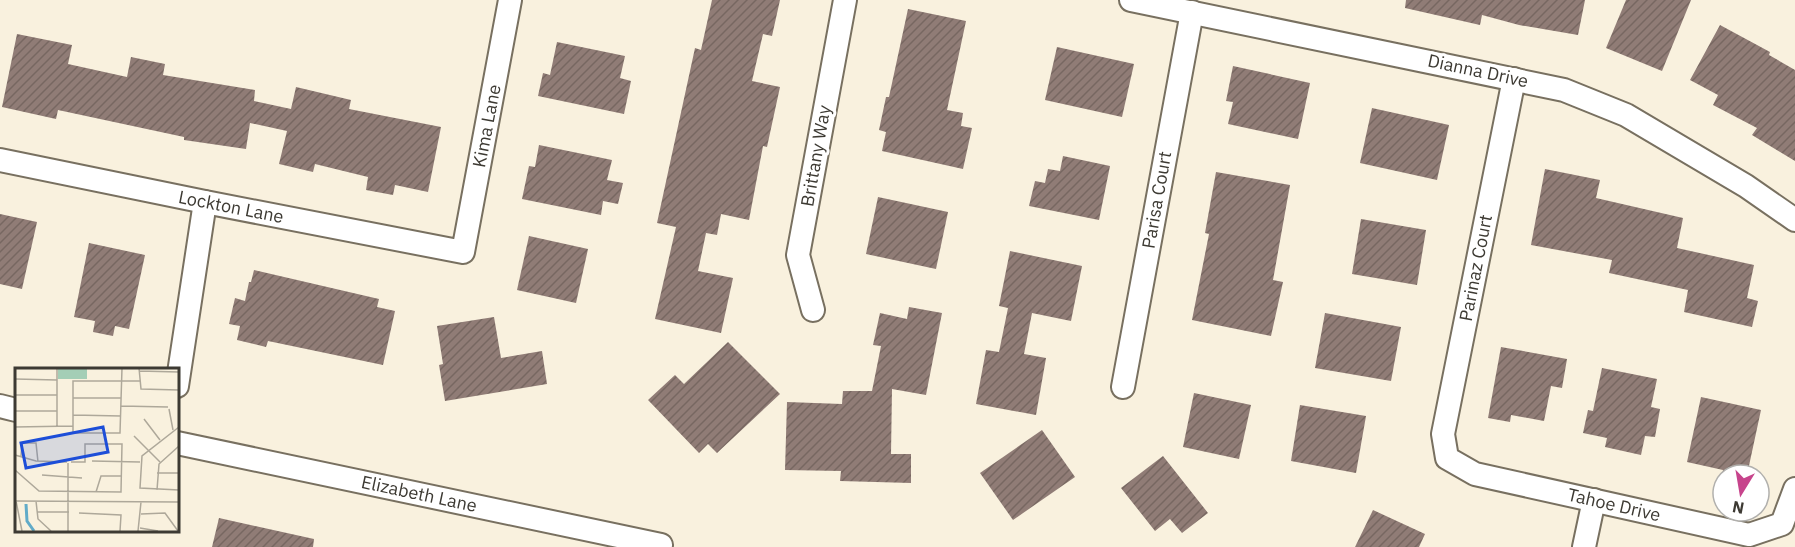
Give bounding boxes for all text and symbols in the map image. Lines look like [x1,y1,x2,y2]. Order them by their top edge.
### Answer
street label: Dianna Drive [1426,49,1531,92]
street label: Kima Lane [467,82,506,169]
street label: Brittany Way [795,103,836,208]
street label: Parisa Court [1137,149,1176,250]
street label: Lockton Lane [176,185,286,228]
street label: Parinaz Court [1454,213,1497,323]
inset map [15,368,178,532]
north arrow [1711,463,1771,523]
street label: Elizabeth Lane [359,470,479,517]
street label: Tahoe Drive [1565,483,1663,526]
text: N [1731,497,1746,519]

